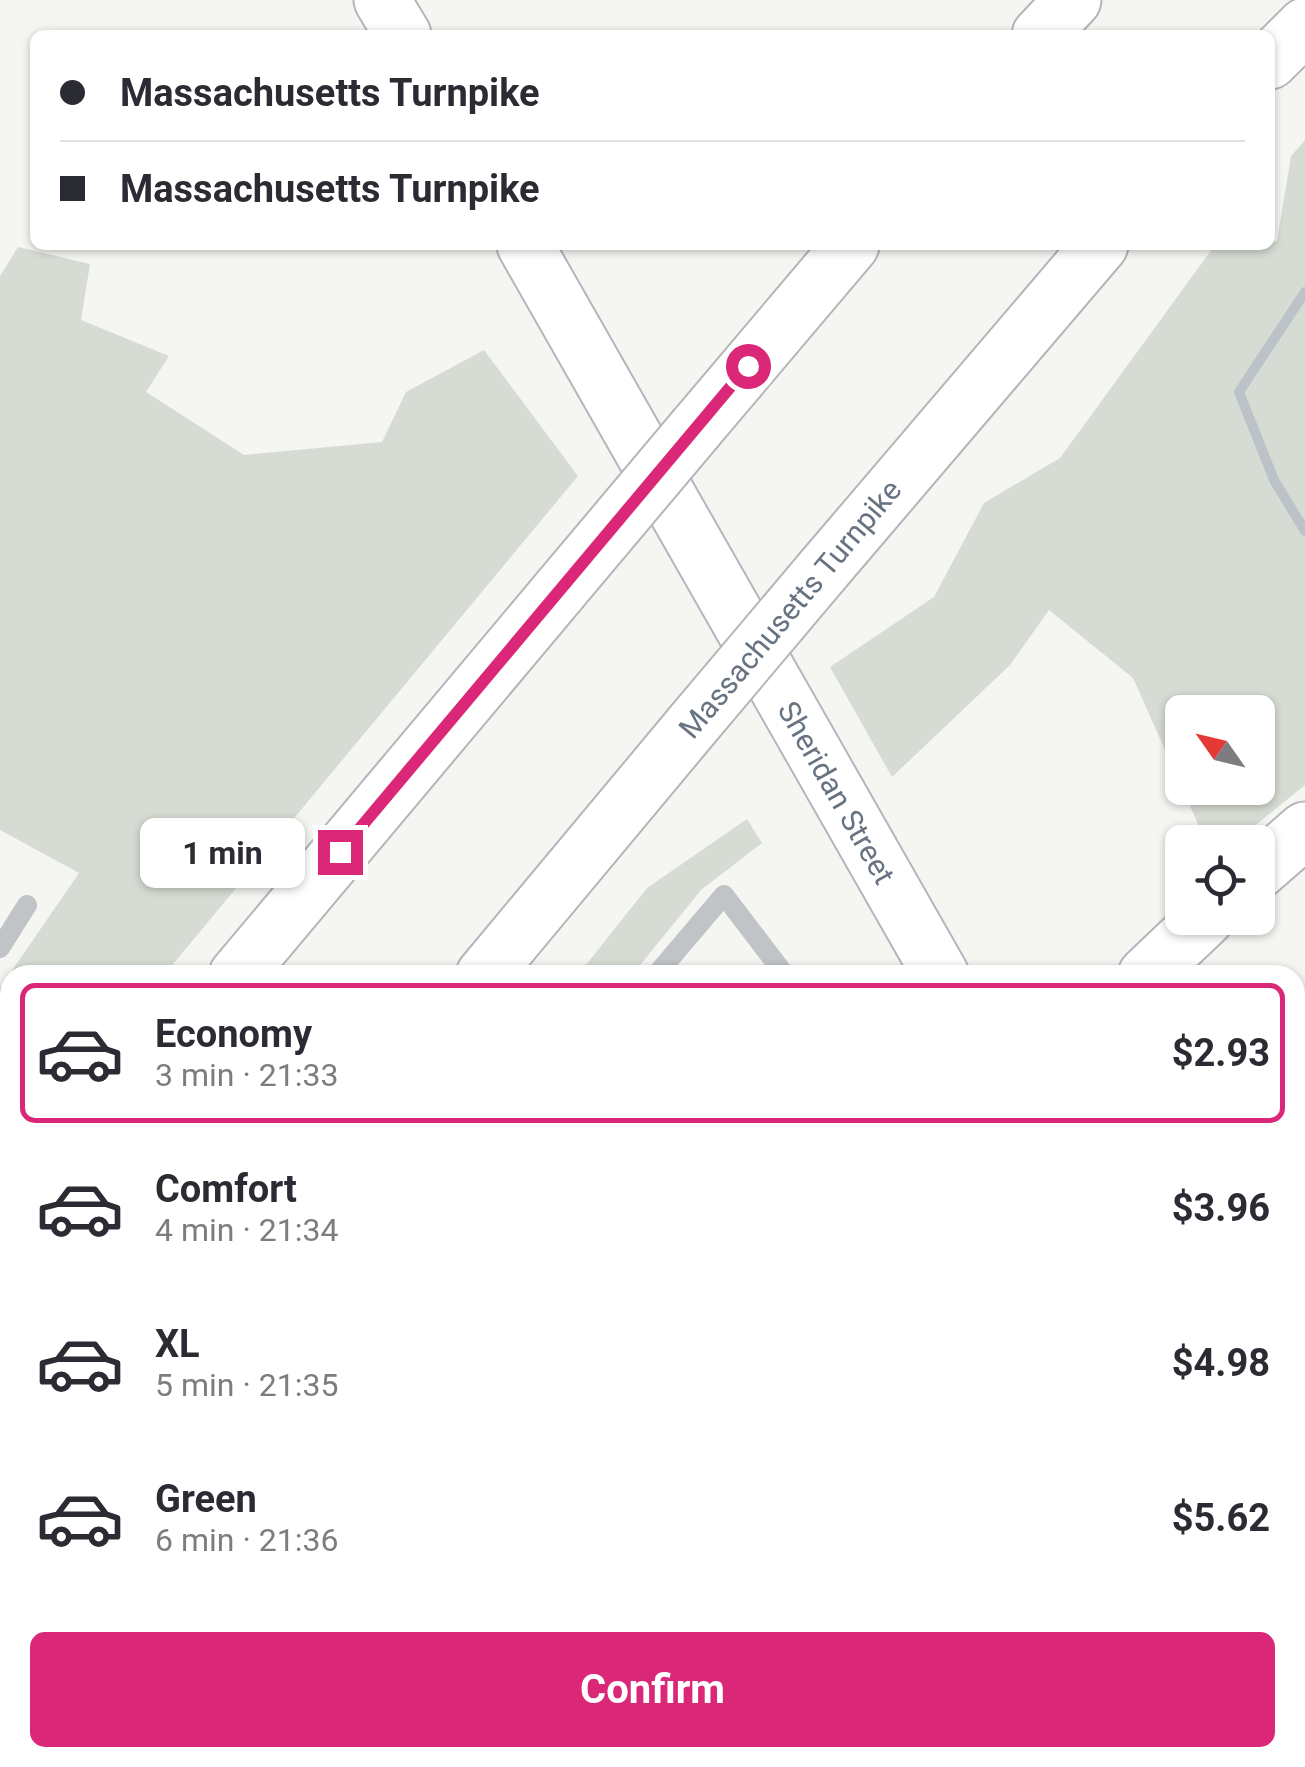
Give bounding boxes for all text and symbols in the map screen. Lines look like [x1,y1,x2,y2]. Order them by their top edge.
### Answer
text: Massachusetts Turnpike [120,71,540,115]
text: Massachusetts Turnpike [120,167,540,211]
route start [726,344,771,389]
street label: Massachusetts Turnpike [672,473,908,745]
street label: Sheridan Street [771,695,903,890]
north arrow [1165,695,1275,805]
map controls [1165,695,1275,935]
callout: 1 min [140,817,305,887]
button: locate [1165,825,1275,935]
route end [318,830,363,875]
text: 1 min [182,834,263,872]
icon: car [35,1008,125,1098]
text: Economy [155,1012,312,1056]
text: $2.93 [1172,1031,1270,1075]
text: 3 min · 21:33 [155,1056,338,1094]
icon: car [35,1163,125,1253]
text: Comfort [155,1167,297,1211]
text: $3.96 [1172,1186,1270,1230]
text: 4 min · 21:34 [155,1211,338,1249]
icon: car [35,1318,125,1408]
text: XL [155,1322,200,1366]
text: $4.98 [1172,1341,1270,1385]
text: 5 min · 21:35 [155,1366,338,1404]
icon: car [35,1473,125,1563]
text: Green [155,1477,257,1521]
text: $5.62 [1172,1496,1270,1540]
text: 6 min · 21:36 [155,1521,338,1559]
button: Confirm [30,1632,1275,1747]

